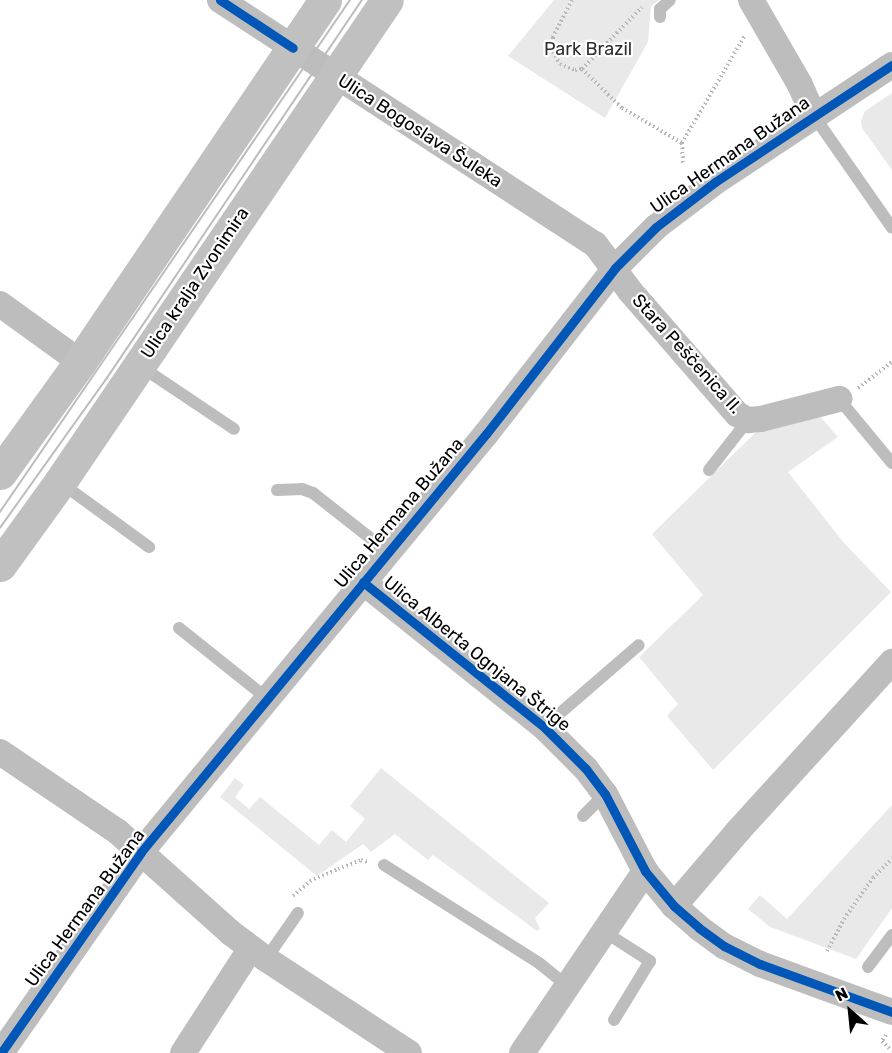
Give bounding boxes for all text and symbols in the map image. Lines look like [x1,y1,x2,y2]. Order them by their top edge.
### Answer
park label: Park Brazil [544,38,632,60]
street label: Ulica Bogoslava Šuleka [334,70,506,192]
street label: Ulica Hermana Bužana [646,92,814,218]
street label: Ulica kralja Zvonimira [136,203,254,363]
street label: Stara Peščenica II. [628,290,746,418]
street label: Ulica Hermana Bužana [330,434,468,592]
street label: Ulica Alberta Ognjana Štrige [379,572,575,736]
street label: Ulica Hermana Bužana [21,825,149,991]
north arrow [820,981,880,1041]
text: N [832,983,851,1006]

